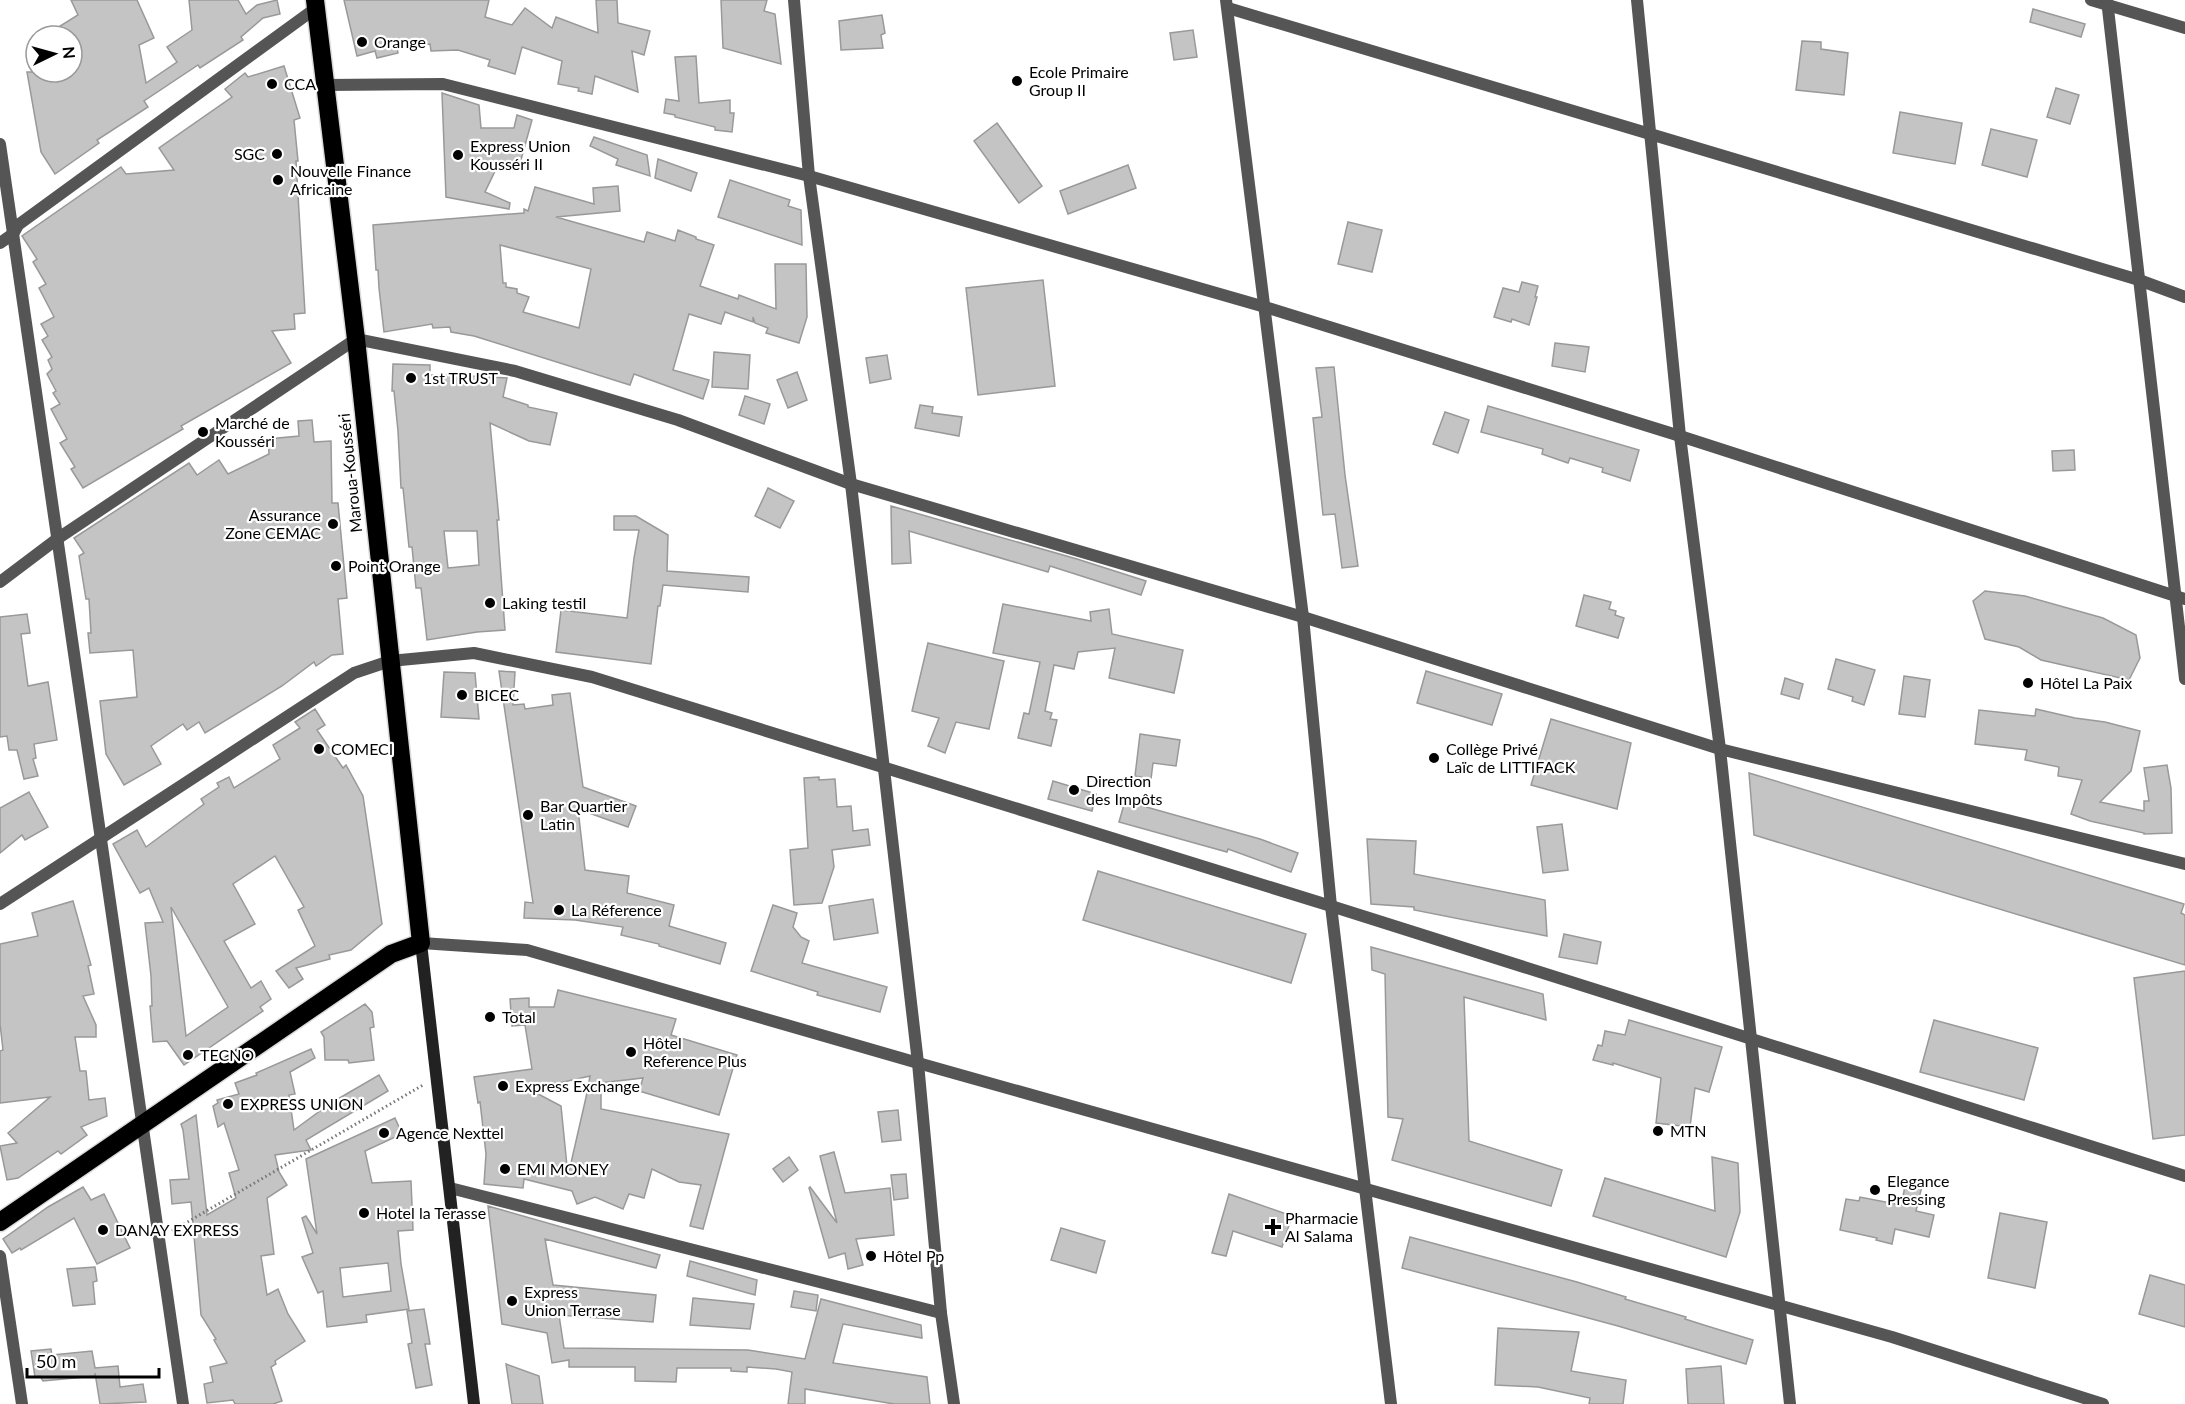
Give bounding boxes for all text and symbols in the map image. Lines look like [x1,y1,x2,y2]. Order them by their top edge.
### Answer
north arrow [24,24,84,84]
place label: Orange [374,32,426,51]
marker: Orange [355,35,369,49]
text: N [59,46,79,60]
place label: Ecole Primaire Group II [1029,62,1129,99]
place label: CCA [284,74,316,93]
marker: Ecole Primaire Group II [1010,74,1024,88]
marker: CCA [265,77,279,91]
place label: Express Union Kousséri II [470,136,570,173]
place label: SGC [234,144,265,163]
marker: SGC [270,147,284,161]
marker: Express Union Kousséri II [451,148,465,162]
place label: Nouvelle Finance Africaine [290,161,411,198]
marker: Nouvelle Finance Africaine [271,173,285,187]
place label: 1st TRUST [423,368,498,387]
marker: 1st TRUST [404,371,418,385]
street label: Maroua-Kousséri [334,412,365,534]
place label: Marché de Kousséri [215,413,290,450]
marker: Marché de Kousséri [196,425,210,439]
place label: Assurance Zone CEMAC [225,505,321,542]
marker: Assurance Zone CEMAC [326,517,340,531]
place label: Point Orange [348,556,441,575]
marker: Point Orange [329,559,343,573]
place label: Laking testil [502,593,586,612]
marker: Laking testil [483,596,497,610]
place label: Hôtel La Paix [2040,673,2132,692]
marker: Hôtel La Paix [2021,676,2035,690]
place label: BICEC [474,685,520,704]
marker: BICEC [455,688,469,702]
place label: COMECI [331,739,393,758]
place label: Collège Privé Laïc de LITTIFACK [1446,739,1576,776]
marker: COMECI [312,742,326,756]
marker: Collège Privé Laïc de LITTIFACK [1427,751,1441,765]
place label: Direction des Impôts [1086,771,1163,808]
marker: Direction des Impôts [1067,783,1081,797]
place label: Bar Quartier Latin [540,796,627,833]
marker: Bar Quartier Latin [521,808,535,822]
place label: La Réference [571,900,662,919]
marker: La Réference [552,903,566,917]
place label: Total [502,1007,536,1026]
marker: Total [483,1010,497,1024]
place label: Hôtel Reference Plus [643,1033,747,1070]
place label: TECNO [200,1045,254,1064]
marker: Hôtel Reference Plus [624,1045,638,1059]
marker: TECNO [181,1048,195,1062]
place label: Express Exchange [515,1076,640,1095]
marker: Express Exchange [496,1079,510,1093]
place label: EXPRESS UNION [240,1094,363,1113]
marker: EXPRESS UNION [221,1097,235,1111]
place label: MTN [1670,1121,1707,1140]
place label: Agence Nexttel [396,1123,504,1142]
marker: MTN [1651,1124,1665,1138]
marker: Agence Nexttel [377,1126,391,1140]
place label: EMI MONEY [517,1159,609,1178]
marker: EMI MONEY [498,1162,512,1176]
place label: Elegance Pressing [1887,1171,1950,1208]
marker: Elegance Pressing [1868,1183,1882,1197]
place label: Hotel la Terasse [376,1203,486,1222]
marker: Hotel la Terasse [357,1206,371,1220]
place label: Pharmacie Al Salama [1285,1208,1358,1245]
place label: DANAY EXPRESS [115,1220,239,1239]
marker: Pharmacie Al Salama [1266,1220,1280,1234]
marker: DANAY EXPRESS [96,1223,110,1237]
place label: Hôtel Pp [883,1246,944,1265]
marker: Hôtel Pp [864,1249,878,1263]
place label: Express Union Terrase [524,1282,621,1319]
marker: Express Union Terrase [505,1294,519,1308]
scale bar [27,1341,159,1379]
text: 50 m [36,1350,76,1372]

